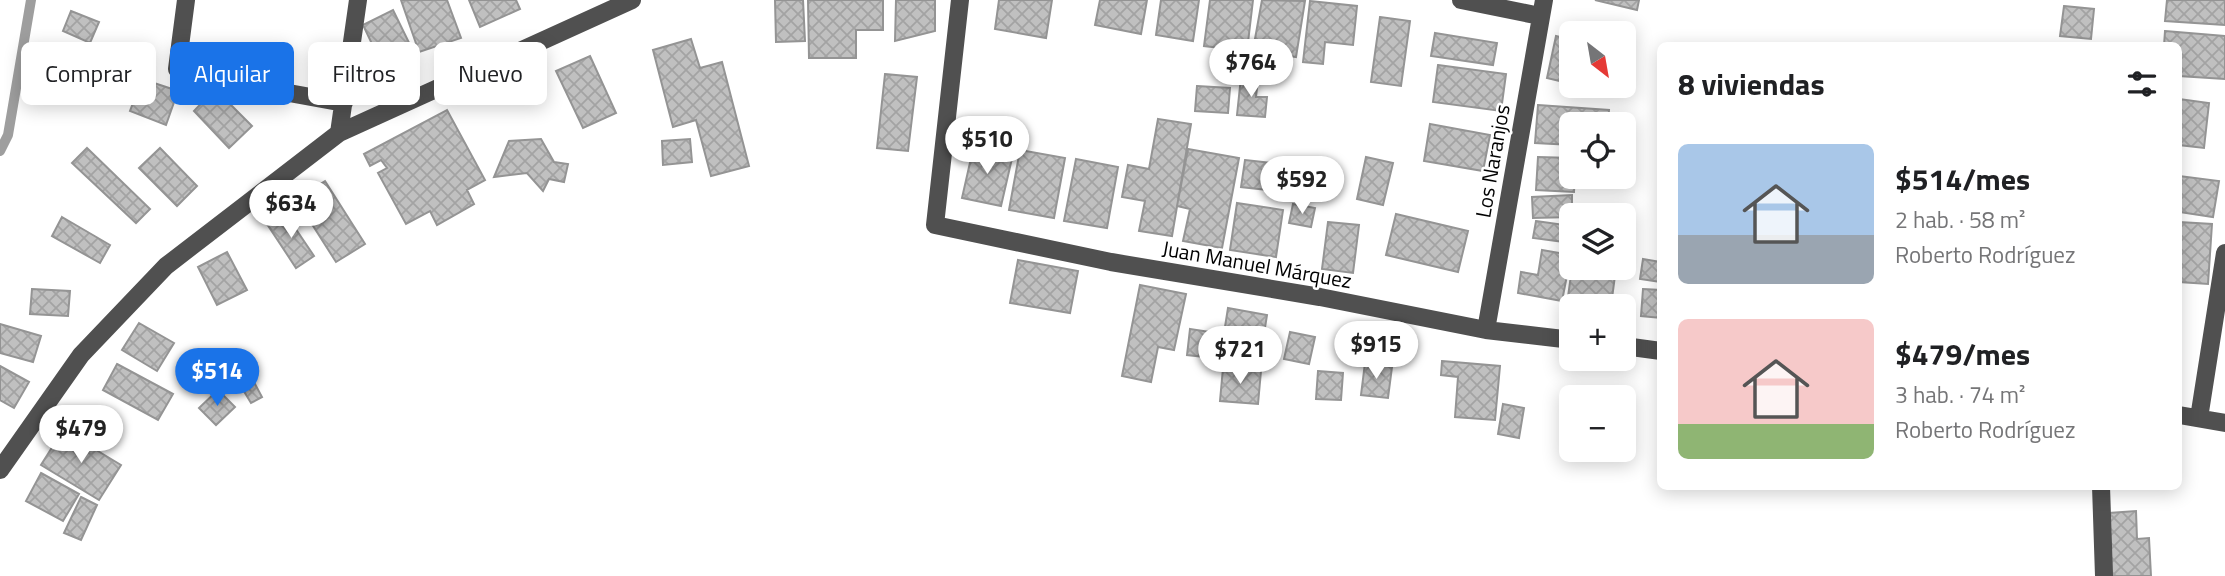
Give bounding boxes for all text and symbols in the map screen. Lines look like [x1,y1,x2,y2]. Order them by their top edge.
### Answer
north arrow [1559,21,1636,98]
map controls [1559,21,1636,462]
pin: $764 [1210,40,1292,99]
chip: Comprar [21,42,156,105]
chip: Alquilar [170,42,294,105]
chip: Filtros [308,42,420,105]
chip: Nuevo [434,42,547,105]
text: $764 [1225,44,1277,79]
text: 8 viviendas [1678,61,1825,107]
icon: filters [2123,65,2161,103]
street label: Los Naranjos [1466,102,1518,220]
button: locate [1559,112,1636,189]
pin: $510 [946,116,1028,176]
text: $510 [961,121,1013,156]
pin: $592 [1261,156,1343,216]
text: $514/mes [1895,156,2030,202]
text: $592 [1276,161,1328,196]
icon: home [1734,172,1818,256]
pin: $634 [250,180,332,240]
text: $634 [265,185,317,220]
text: 2 hab. · 58 m² [1895,202,2025,237]
button: layers [1559,203,1636,280]
street label: Juan Manuel Márquez [1160,232,1354,296]
text: Roberto Rodríguez [1895,237,2075,272]
button: + [1559,294,1636,371]
pin: $915 [1335,322,1417,381]
pin: $721 [1199,326,1281,386]
text: $915 [1350,326,1402,361]
text: $721 [1214,331,1266,366]
text: $479/mes [1895,331,2030,377]
icon: home [1734,347,1818,431]
pin: $514 [176,348,258,408]
text: $514 [191,353,243,388]
text: 3 hab. · 74 m² [1895,377,2025,412]
button: − [1559,385,1636,462]
pin: $479 [40,406,122,465]
text: $479 [55,410,107,445]
text: Roberto Rodríguez [1895,412,2075,447]

